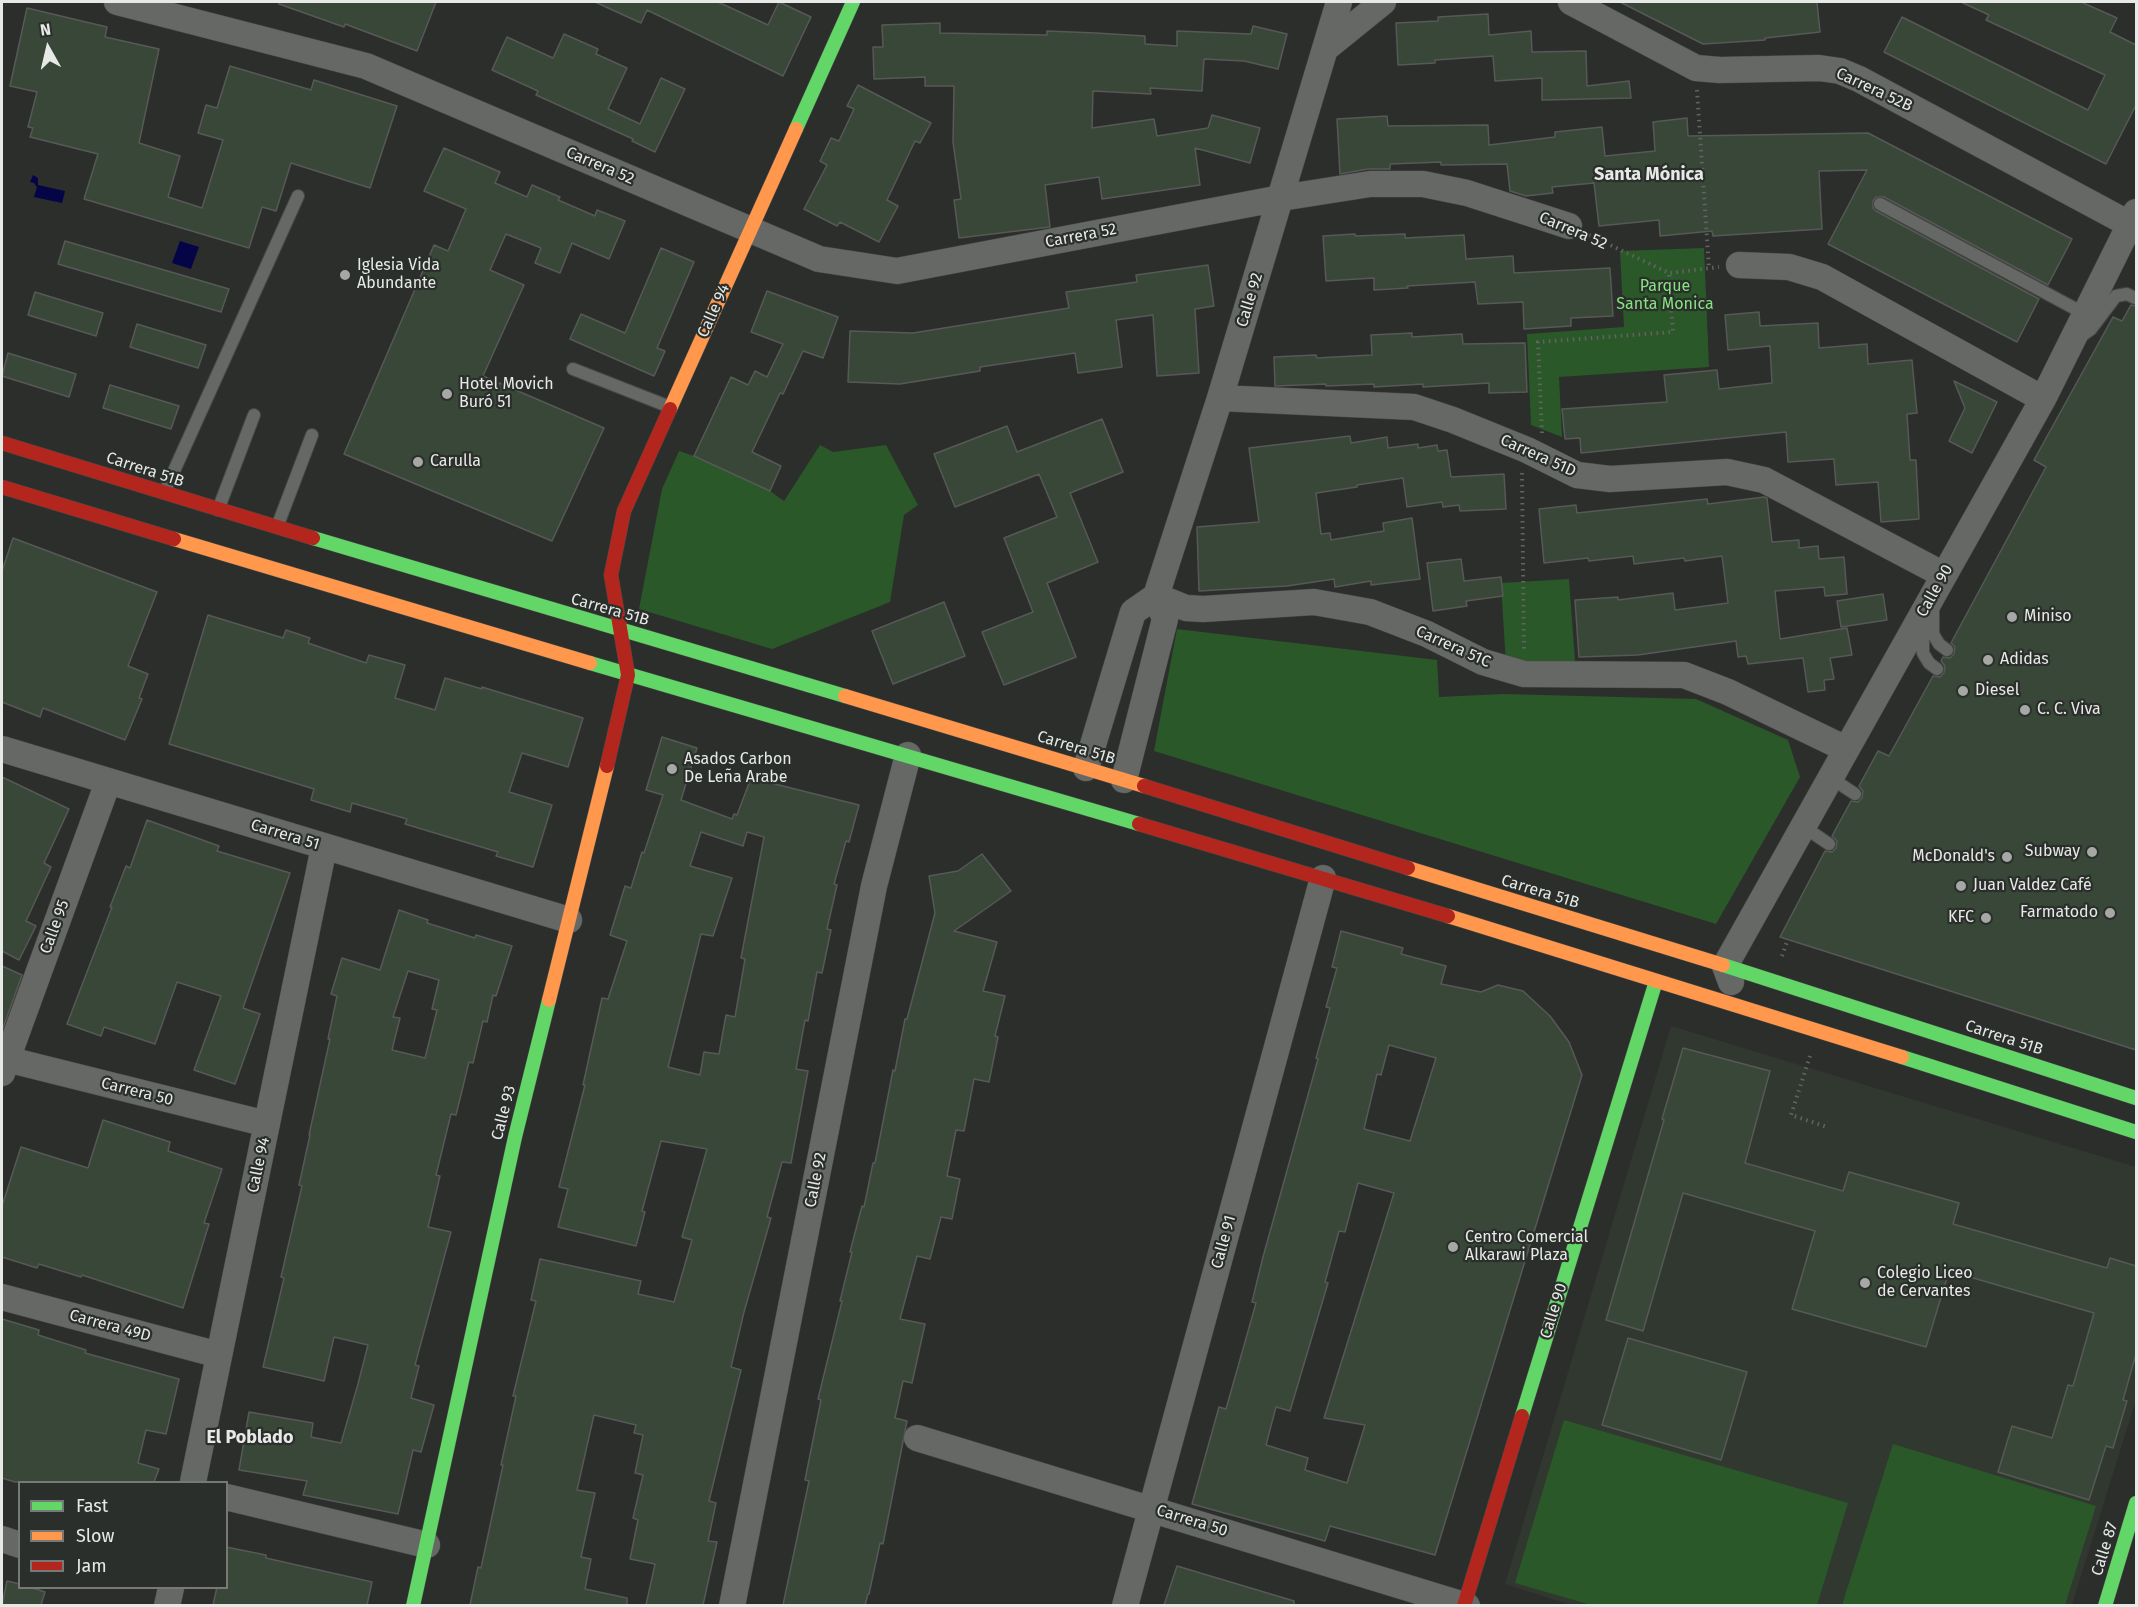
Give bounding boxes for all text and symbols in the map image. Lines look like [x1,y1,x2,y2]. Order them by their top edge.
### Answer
north arrow [18,18,78,78]
text: N [39,20,52,40]
street label: Carrera 52B [1833,64,1915,116]
street label: Carrera 52 [563,143,637,189]
district label: Santa Mónica [1594,164,1704,186]
street label: Carrera 52 [1536,208,1610,254]
street label: Carrera 52 [1044,220,1118,252]
place label: Iglesia Vida Abundante [357,256,440,294]
marker: Iglesia Vida Abundante [338,268,352,282]
street label: Calle 92 [1233,271,1267,329]
park label: Parque Santa Monica [1616,277,1714,315]
street label: Calle 94 [694,281,734,341]
place label: Hotel Movich Buró 51 [459,375,554,413]
marker: Hotel Movich Buró 51 [440,387,454,401]
street label: Carrera 51D [1497,431,1579,481]
street label: Carrera 51B [104,448,186,492]
place label: Carulla [430,452,481,472]
marker: Carulla [411,455,425,469]
street label: Calle 90 [1913,561,1957,621]
street label: Carrera 51B [569,590,651,630]
place label: Miniso [2024,607,2072,627]
marker: Miniso [2005,610,2019,624]
street label: Carrera 51C [1413,622,1493,672]
place label: Adidas [2000,650,2049,670]
marker: Adidas [1981,653,1995,667]
place label: Diesel [1975,681,2019,701]
marker: Diesel [1956,684,1970,698]
place label: C. C. Viva [2037,700,2101,720]
marker: C. C. Viva [2018,703,2032,717]
street label: Carrera 51B [1035,727,1117,769]
place label: Asados Carbon De Leña Arabe [684,750,792,788]
marker: Asados Carbon De Leña Arabe [665,762,679,776]
street label: Carrera 51 [248,815,322,855]
place label: Subway [2025,842,2080,862]
marker: Subway [2085,845,2099,859]
place label: McDonald's [1912,847,1995,867]
marker: McDonald's [2000,850,2014,864]
street label: Carrera 51B [1499,871,1581,913]
place label: Juan Valdez Café [1973,876,2092,896]
marker: Juan Valdez Café [1954,879,1968,893]
street label: Calle 95 [36,897,74,957]
place label: Farmatodo [2020,903,2098,923]
marker: Farmatodo [2103,906,2117,920]
place label: KFC [1948,908,1974,928]
marker: KFC [1979,911,1993,925]
street label: Carrera 51B [1963,1016,2045,1060]
street label: Carrera 50 [99,1074,175,1110]
street label: Calle 93 [488,1084,520,1142]
street label: Calle 94 [244,1135,274,1195]
street label: Calle 92 [801,1151,831,1209]
street label: Calle 91 [1208,1213,1240,1271]
place label: Centro Comercial Alkarawi Plaza [1465,1228,1588,1266]
marker: Centro Comercial Alkarawi Plaza [1446,1240,1460,1254]
place label: Colegio Liceo de Cervantes [1877,1264,1973,1302]
marker: Colegio Liceo de Cervantes [1858,1276,1872,1290]
street label: Calle 90 [1536,1281,1572,1341]
street label: Carrera 49D [67,1306,153,1346]
district label: El Poblado [207,1427,293,1449]
legend [18,1481,228,1589]
text: Fast [76,1495,108,1517]
street label: Carrera 50 [1154,1501,1230,1541]
street label: Calle 87 [2088,1520,2122,1578]
text: Slow [76,1525,114,1547]
text: Jam [76,1555,107,1577]

